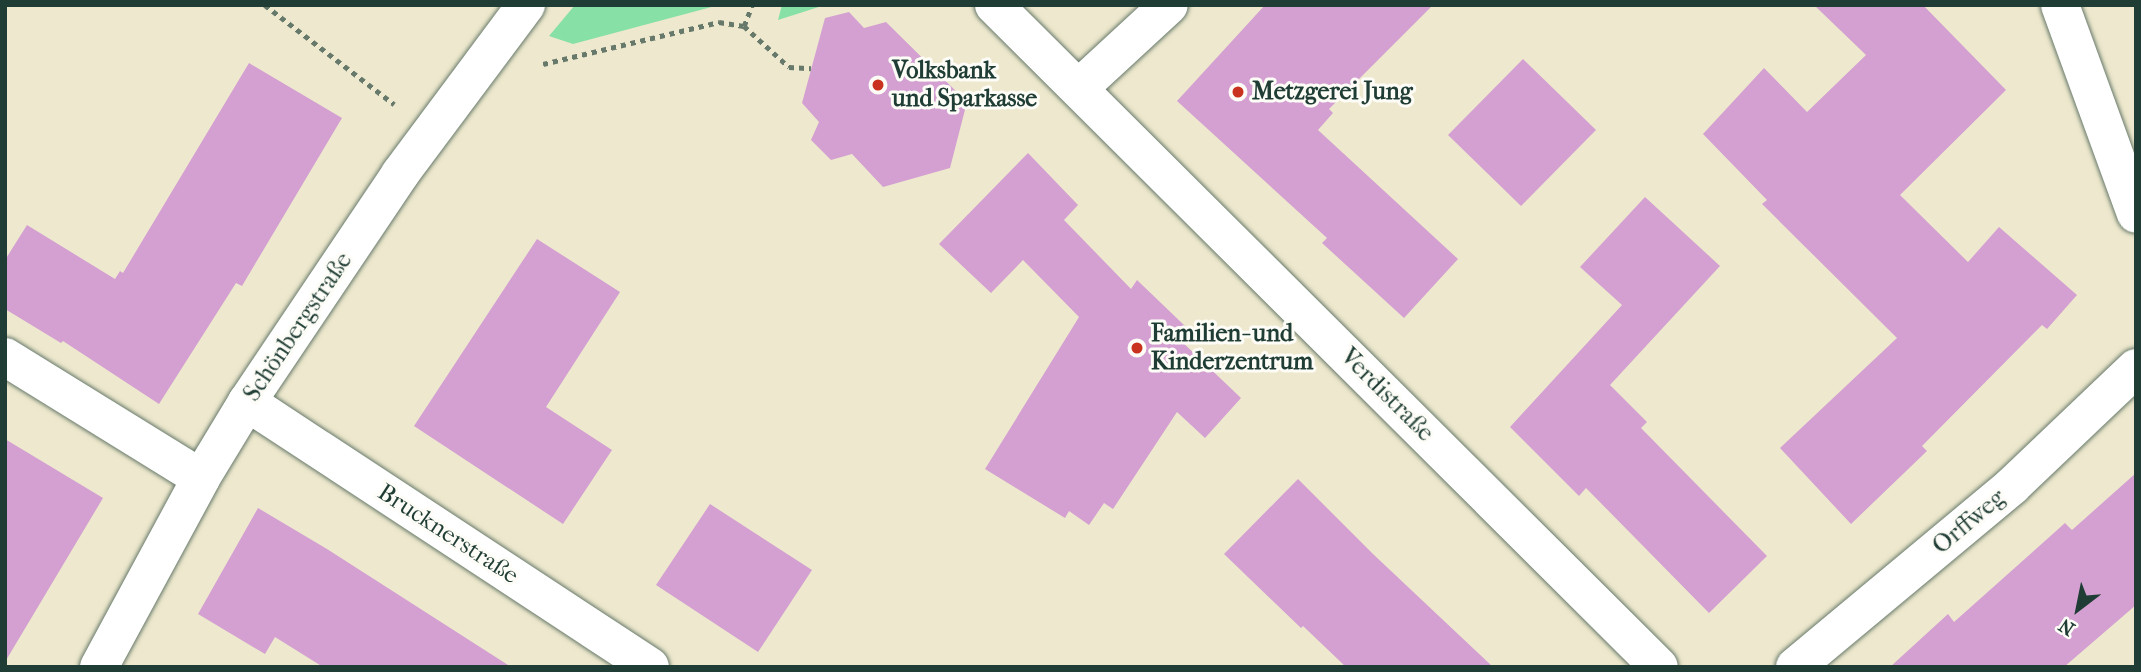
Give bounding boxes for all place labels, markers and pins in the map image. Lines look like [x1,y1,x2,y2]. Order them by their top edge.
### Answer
place label: Volksbank und Sparkasse [892,57,1037,113]
marker: Volksbank und Sparkasse [870,77,886,93]
place label: Metzgerei Jung [1252,78,1413,106]
marker: Metzgerei Jung [1230,84,1246,100]
place label: Familien- und Kinderzentrum [1151,320,1313,376]
marker: Familien- und Kinderzentrum [1129,340,1145,356]

